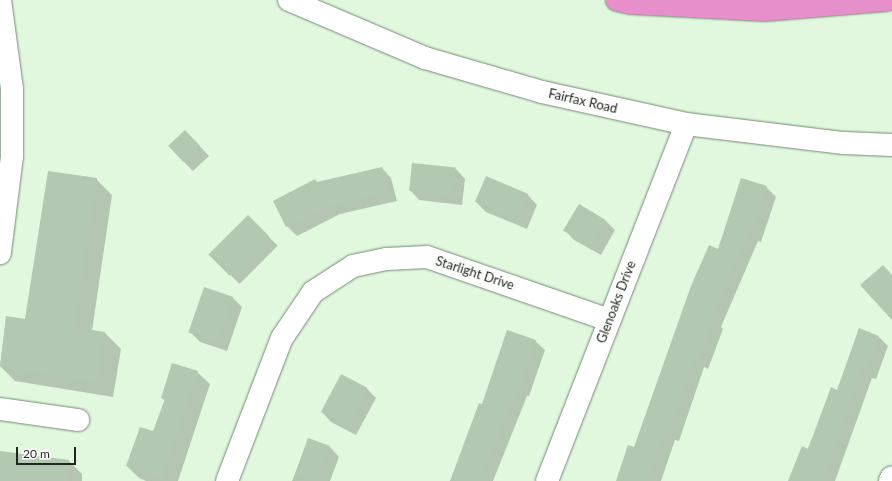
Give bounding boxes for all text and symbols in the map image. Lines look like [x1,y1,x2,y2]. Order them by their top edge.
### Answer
street label: Fairfax Road [547,85,619,117]
street label: Starlight Drive [434,253,516,293]
street label: Glenoaks Drive [593,259,639,345]
scale bar [18,439,78,465]
text: 20 m [23,446,50,461]

